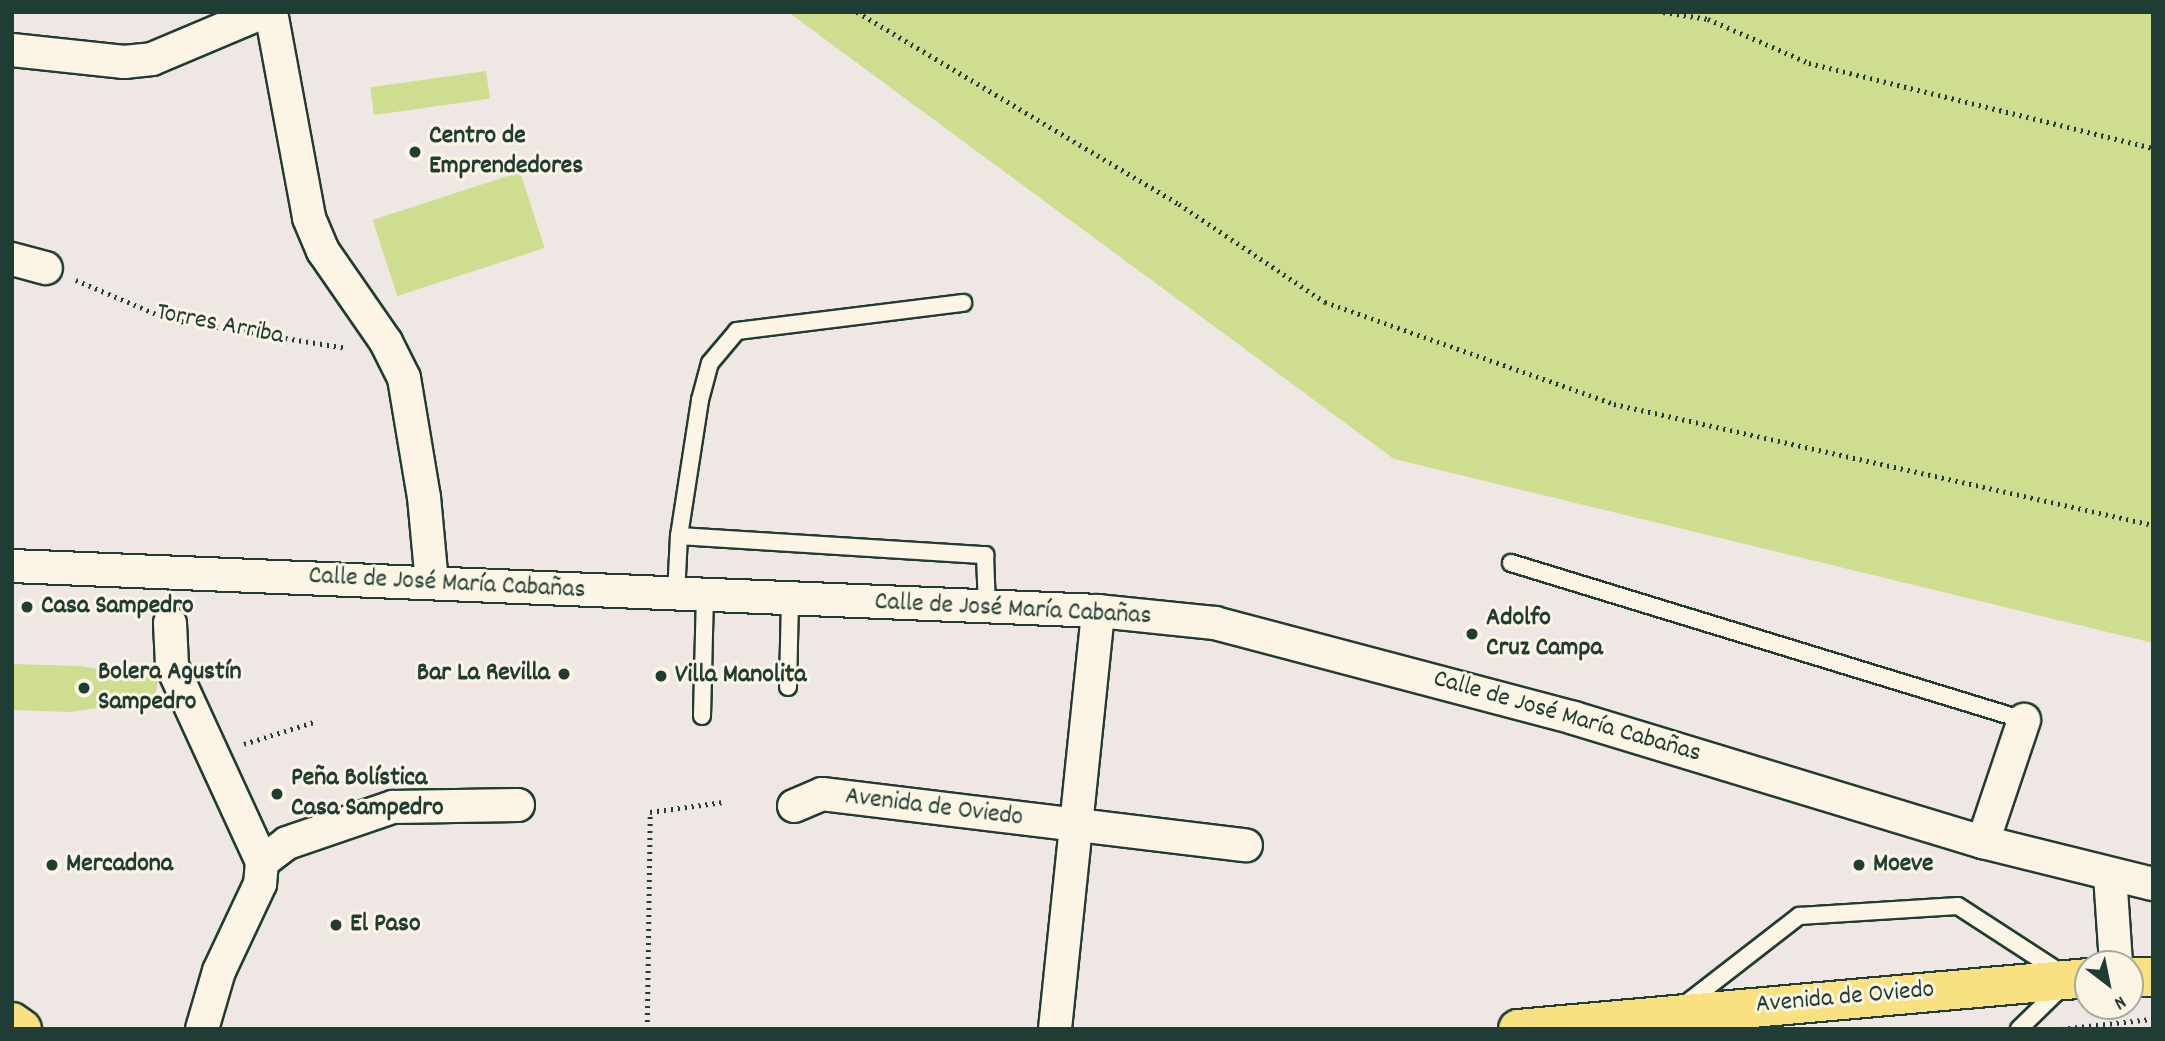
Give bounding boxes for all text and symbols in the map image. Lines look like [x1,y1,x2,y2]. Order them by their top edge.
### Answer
place label: Centro de Emprendedores [429,121,583,182]
marker: Centro de Emprendedores [407,144,423,160]
street label: Torres Arriba [154,297,286,353]
street label: Calle de José María Cabañas [308,561,586,607]
street label: Calle de José María Cabañas [874,587,1152,633]
place label: Casa Sampedro [41,591,193,623]
marker: Casa Sampedro [19,599,35,615]
place label: Adolfo Cruz Campa [1486,603,1603,664]
marker: Adolfo Cruz Campa [1464,626,1480,642]
place label: Bolera Agustín Sampedro [98,657,241,718]
place label: Bar La Revilla [417,658,550,690]
place label: Villa Manolita [675,660,807,692]
street label: Calle de José María Cabañas [1429,664,1705,770]
marker: Bar La Revilla [556,666,572,682]
marker: Villa Manolita [653,668,669,684]
marker: Bolera Agustín Sampedro [76,680,92,696]
place label: Peña Bolística Casa Sampedro [291,763,443,824]
street label: Avenida de Oviedo [843,782,1025,834]
marker: Peña Bolística Casa Sampedro [269,786,285,802]
place label: Mercadona [66,849,173,881]
place label: Moeve [1873,849,1934,881]
marker: Mercadona [44,857,60,873]
marker: Moeve [1851,857,1867,873]
place label: El Paso [350,909,420,941]
marker: El Paso [328,917,344,933]
north arrow [2074,950,2144,1020]
street label: Avenida de Oviedo [1755,975,1935,1021]
text: N [2108,988,2130,1015]

